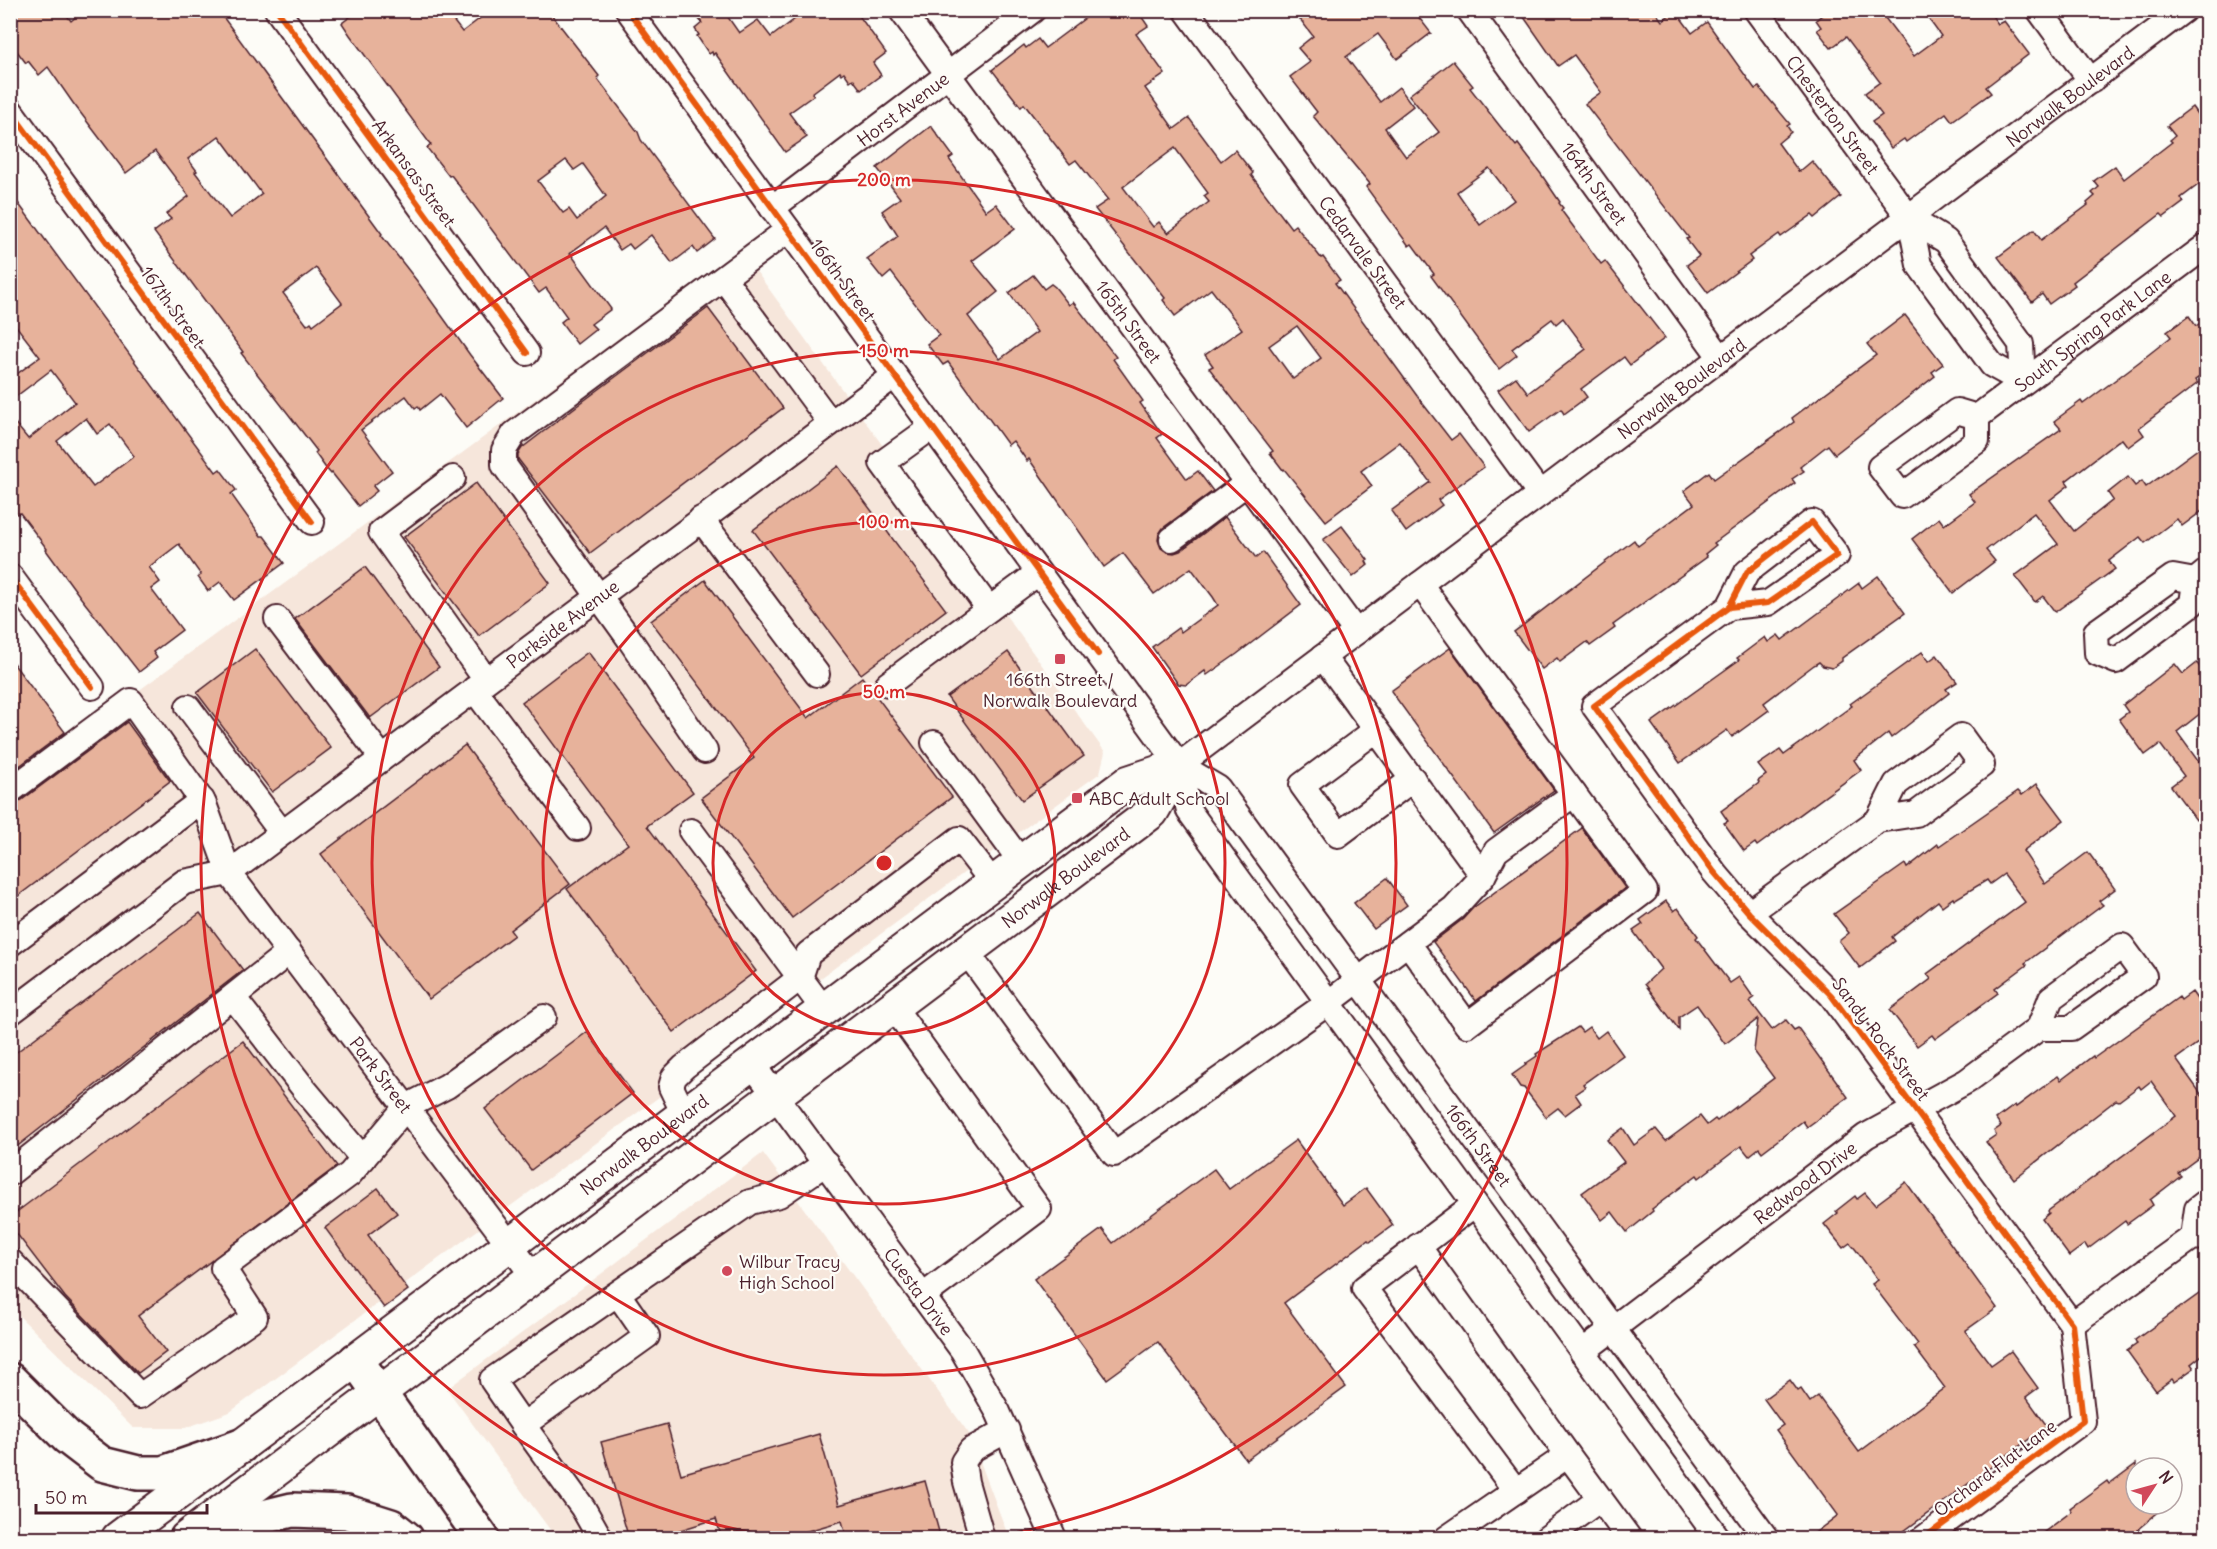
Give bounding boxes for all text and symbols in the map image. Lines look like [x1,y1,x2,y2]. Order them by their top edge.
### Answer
street label: Norwalk Boulevard [2001,40,2139,152]
street label: Chesterton Street [1782,51,1885,179]
street label: Horst Avenue [852,67,953,151]
street label: Arkansas Street [367,115,461,231]
street label: 164th Street [1557,137,1632,229]
text: 200 m [857,168,911,191]
street label: Cedarvale Street [1314,191,1412,313]
street label: 166th Street [805,234,881,326]
street label: 167th Street [136,262,210,352]
street label: South Spring Park Lane [2010,265,2175,397]
street label: 165th Street [1091,276,1167,367]
street label: Norwalk Boulevard [1613,332,1750,444]
text: 150 m [859,339,909,362]
text: 100 m [859,510,910,533]
street label: Parkside Avenue [502,574,623,673]
marker: 166th Street / Norwalk Boulevard [1053,652,1067,666]
place label: 166th Street / Norwalk Boulevard [983,668,1138,712]
text: 50 m [863,680,905,703]
place label: ABC Adult School [1089,787,1229,810]
marker: ABC Adult School [1070,791,1084,805]
street label: Norwalk Boulevard [997,821,1134,933]
centre of rings [874,853,894,873]
street label: Sandy Rock Street [1827,973,1935,1105]
street label: Park Street [345,1032,417,1117]
street label: Norwalk Boulevard [575,1089,713,1200]
street label: 166th Street [1441,1099,1517,1191]
street label: Redwood Drive [1749,1136,1861,1229]
street label: Cuesta Drive [879,1243,959,1340]
place label: Wilbur Tracy High School [739,1250,840,1294]
marker: Wilbur Tracy High School [720,1264,734,1278]
street label: Orchard Flat Lane [1929,1414,2061,1522]
north arrow [2124,1456,2184,1516]
text: N [2155,1467,2177,1488]
scale bar [36,1477,207,1515]
text: 50 m [45,1486,87,1509]

